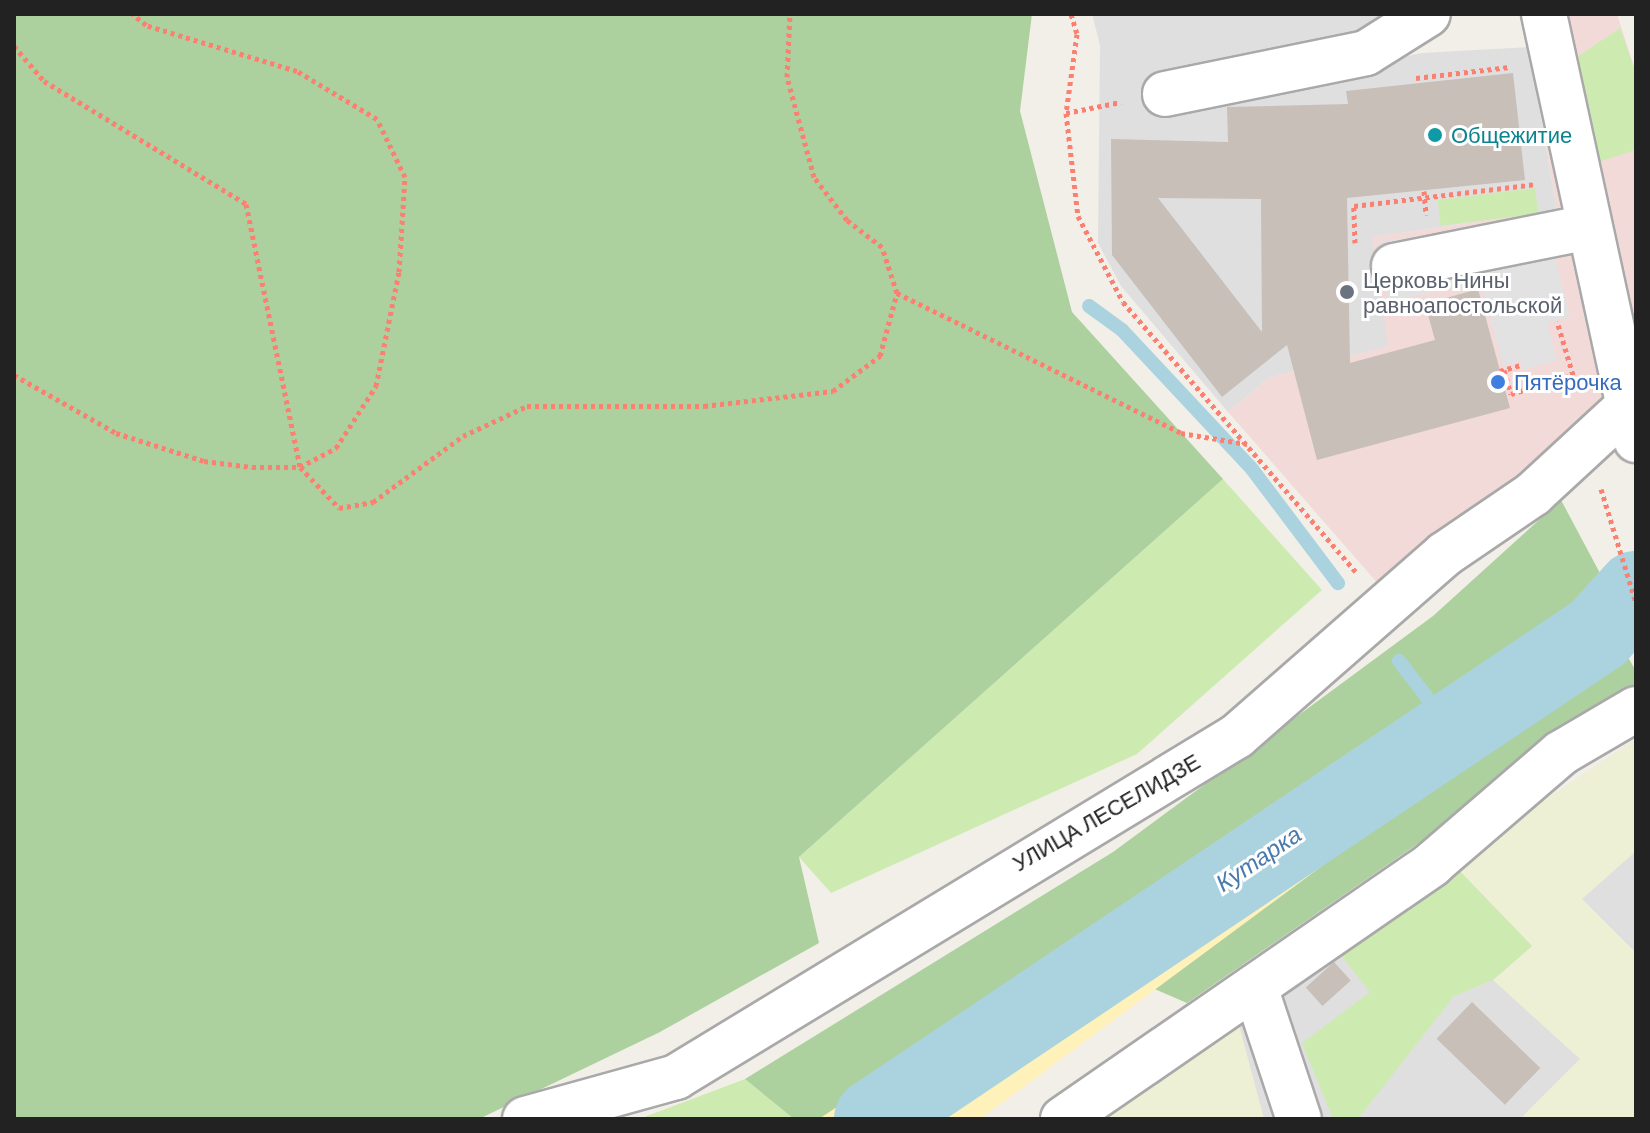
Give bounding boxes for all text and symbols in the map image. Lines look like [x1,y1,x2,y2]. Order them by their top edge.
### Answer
place label: Общежитие [1451,122,1572,148]
marker: Общежитие [1426,126,1444,144]
place label: Церковь Нины равноапостольской [1363,266,1562,318]
marker: Церковь Нины равноапостольской [1338,283,1356,301]
place label: Пятёрочка [1514,369,1622,395]
marker: Пятёрочка [1489,373,1507,391]
street label: УЛИЦА ЛЕСЕЛИДЗЕ [1008,748,1204,876]
water label: Кутарка [1210,819,1306,897]

